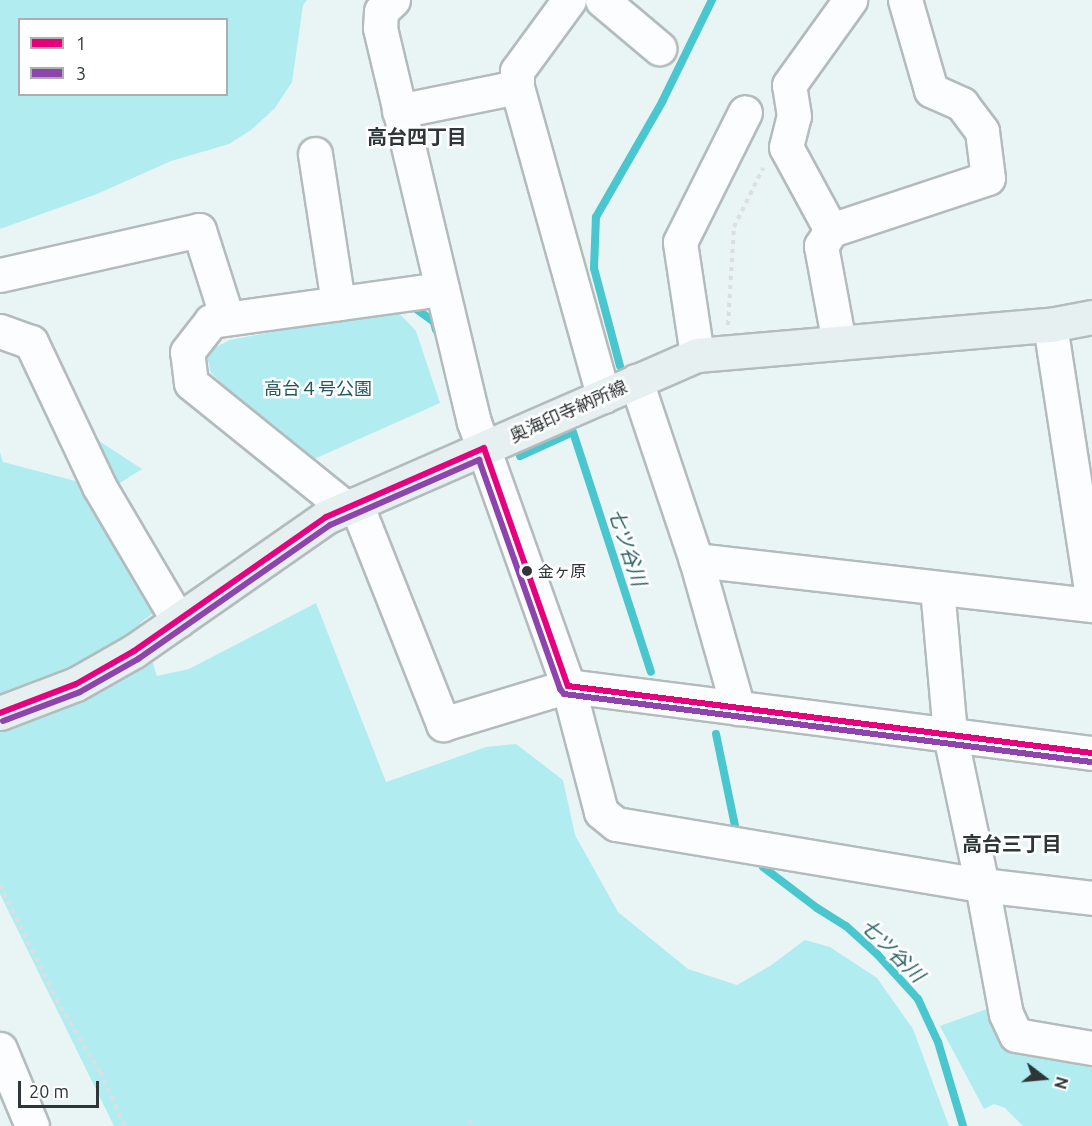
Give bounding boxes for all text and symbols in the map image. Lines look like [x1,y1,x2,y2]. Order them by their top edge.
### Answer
legend [18,18,228,96]
text: 1 [76,33,86,53]
text: 3 [76,63,86,83]
district label: 高台四丁目 [367,124,467,148]
street label: 奥海印寺納所線 [506,376,630,446]
park label: 高台４号公園 [264,377,372,399]
water label: 七ツ谷川 [604,505,652,589]
place label: 金ヶ原 [538,561,586,581]
marker: 金ヶ原 [521,565,533,577]
district label: 高台三丁目 [962,831,1062,855]
water label: 七ツ谷川 [856,913,930,987]
north arrow [1014,1048,1074,1108]
scale bar [21,1069,102,1107]
text: N [1051,1075,1072,1091]
text: 20 m [29,1081,69,1101]

